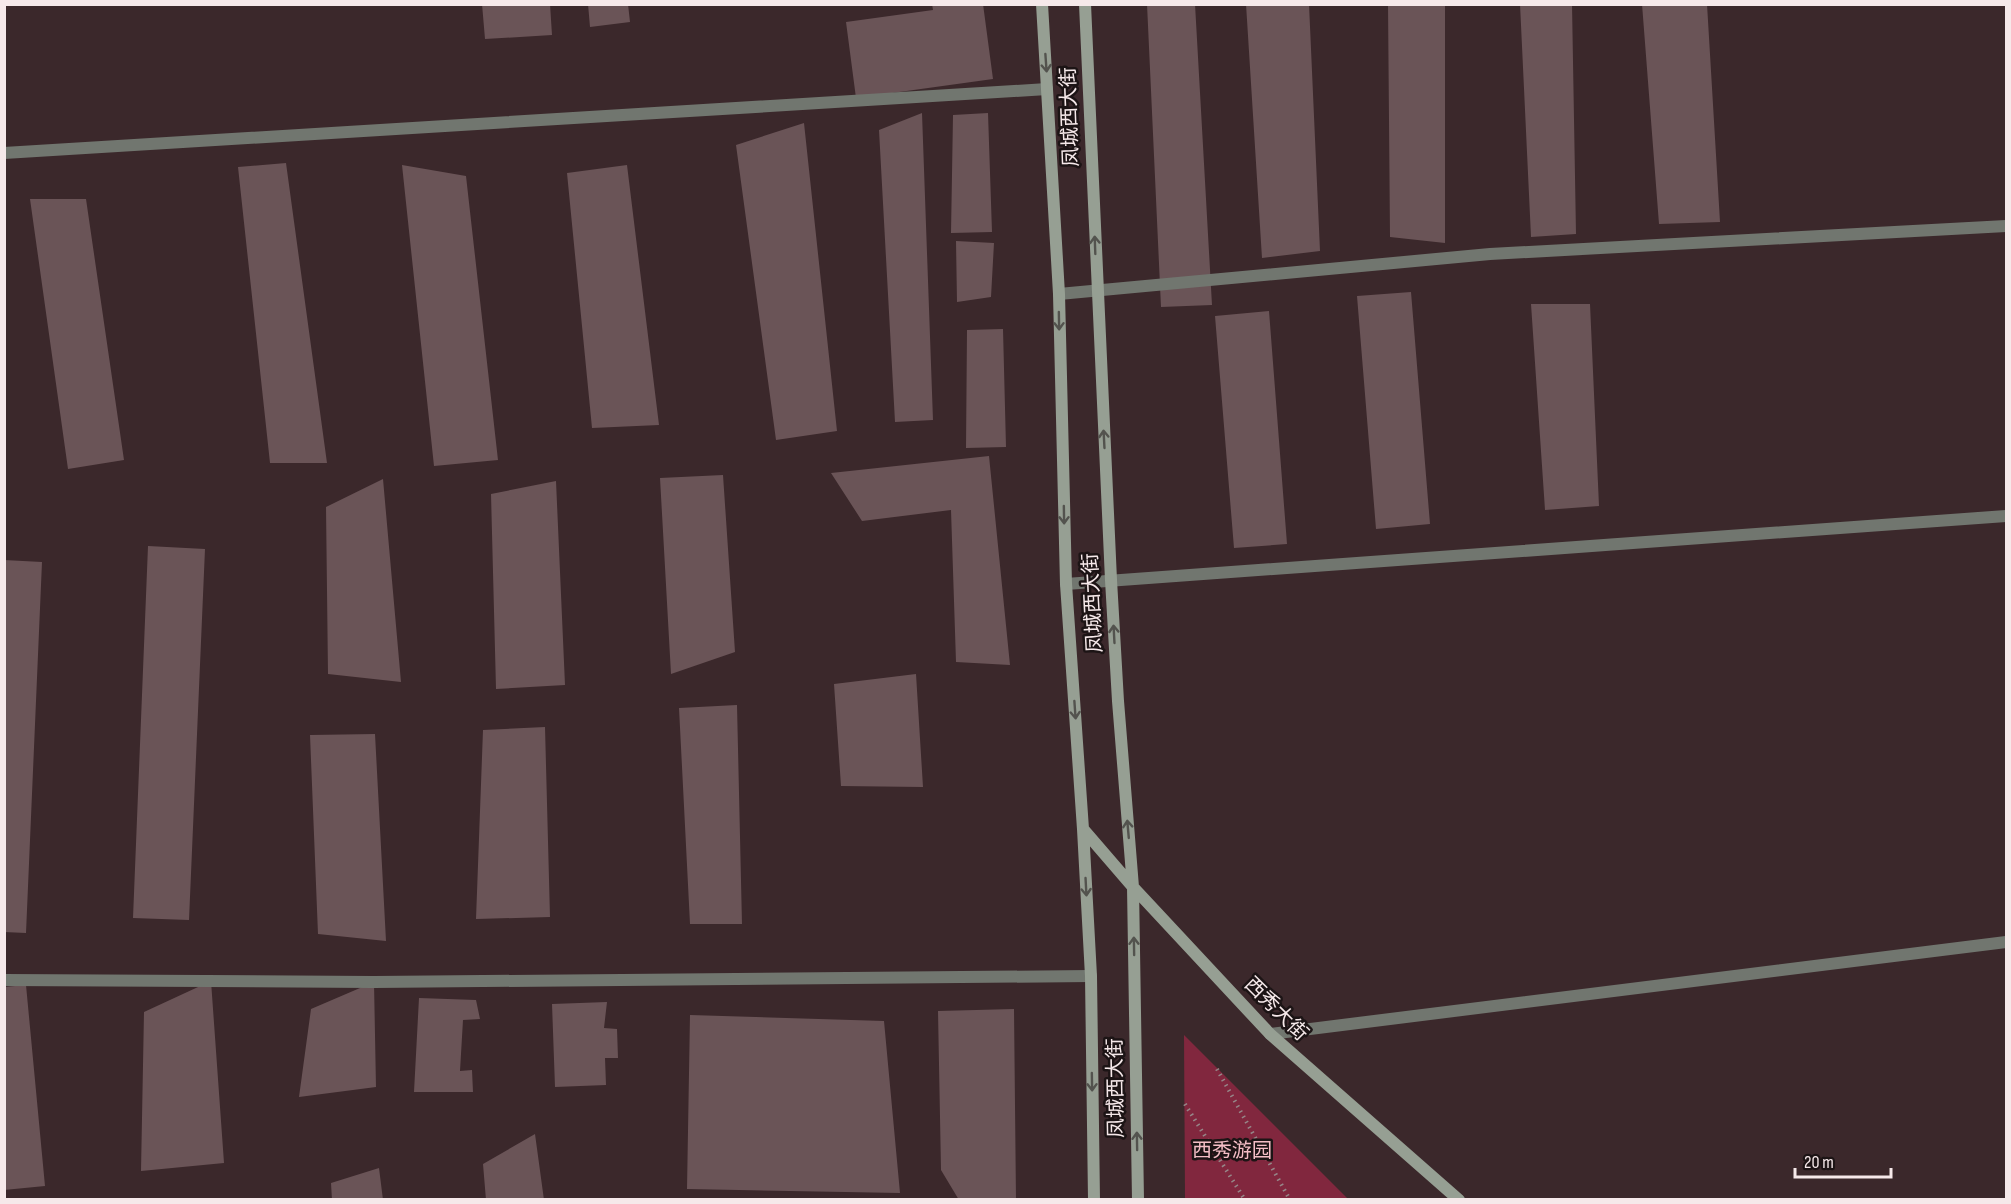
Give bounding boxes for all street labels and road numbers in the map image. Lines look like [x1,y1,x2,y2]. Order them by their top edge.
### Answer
street label: 凤城西大街 [1056,67,1084,167]
street label: 凤城西大街 [1078,552,1108,654]
street label: 西秀大街 [1239,972,1313,1046]
street label: 凤城西大街 [1103,1038,1129,1138]

